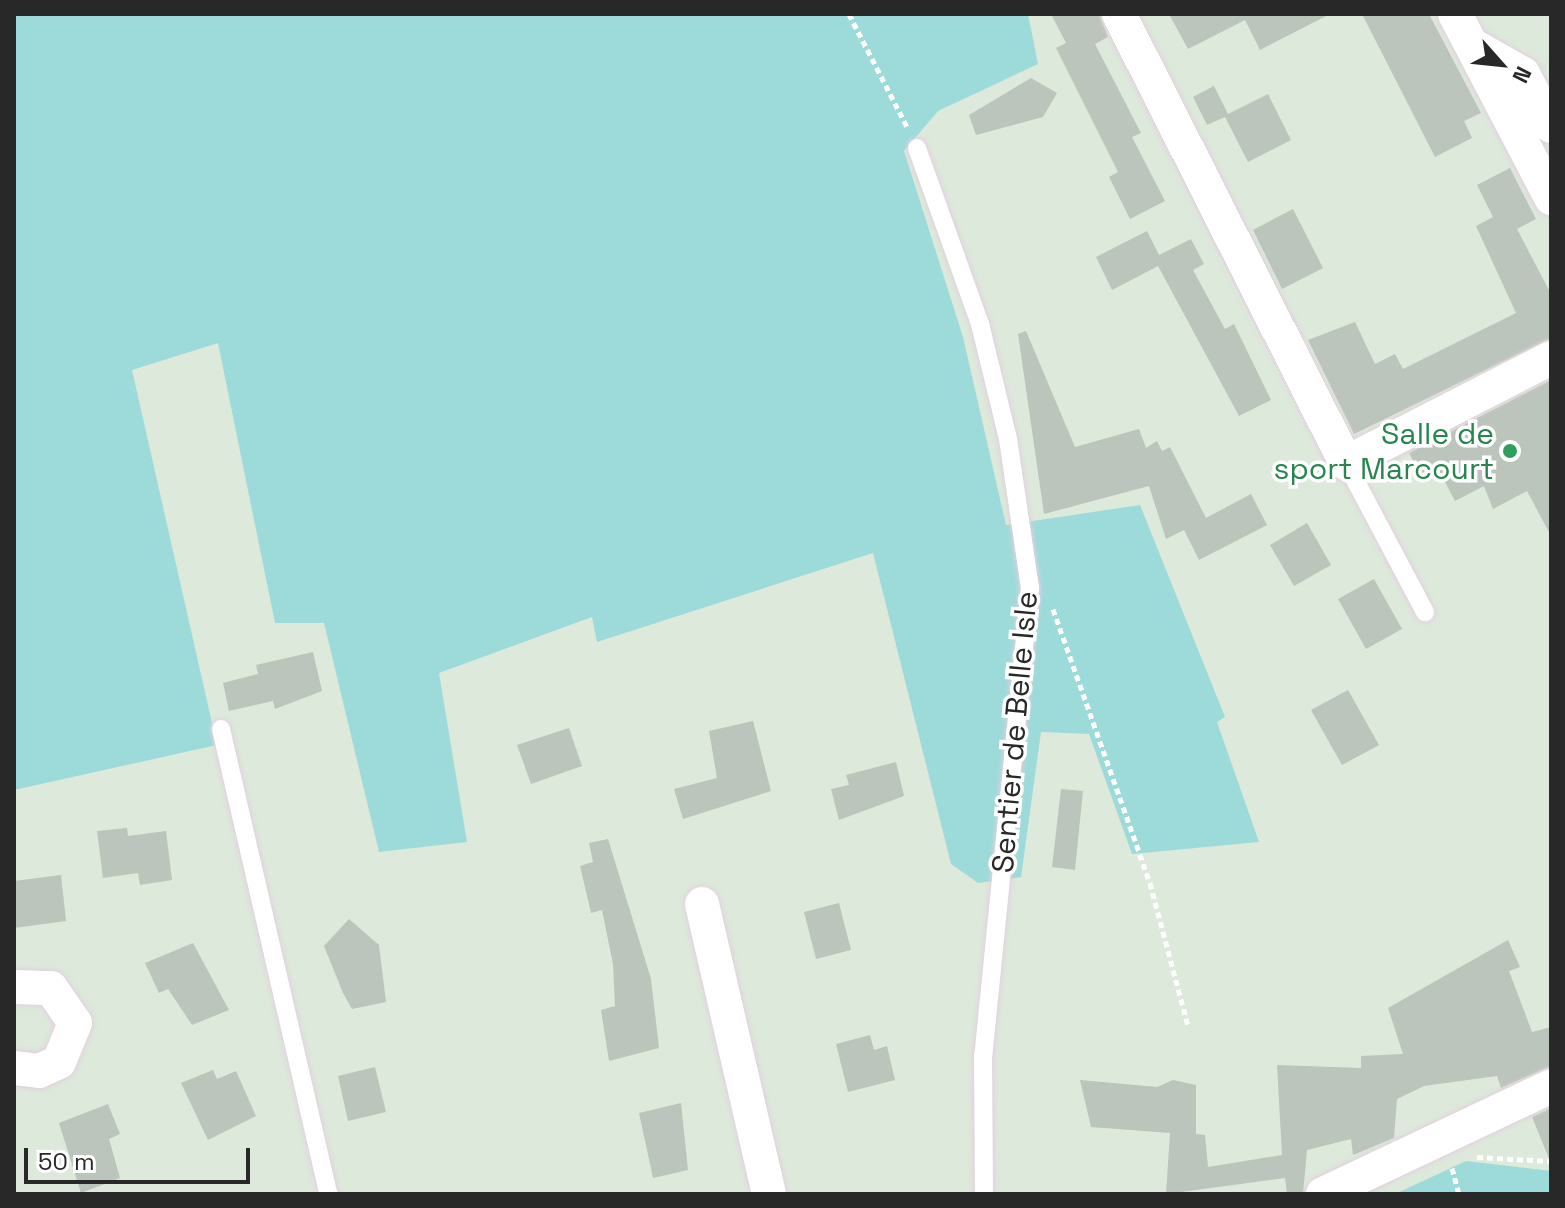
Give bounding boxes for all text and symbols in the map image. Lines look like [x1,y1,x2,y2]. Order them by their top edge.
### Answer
north arrow [1461,24,1541,104]
text: N [1507,62,1538,88]
place label: Salle de sport Marcourt [1274,416,1494,486]
marker: Salle de sport Marcourt [1501,442,1519,460]
street label: Sentier de Belle Isle [985,590,1045,874]
scale bar [28,1132,254,1182]
text: 50 m [38,1146,95,1177]

